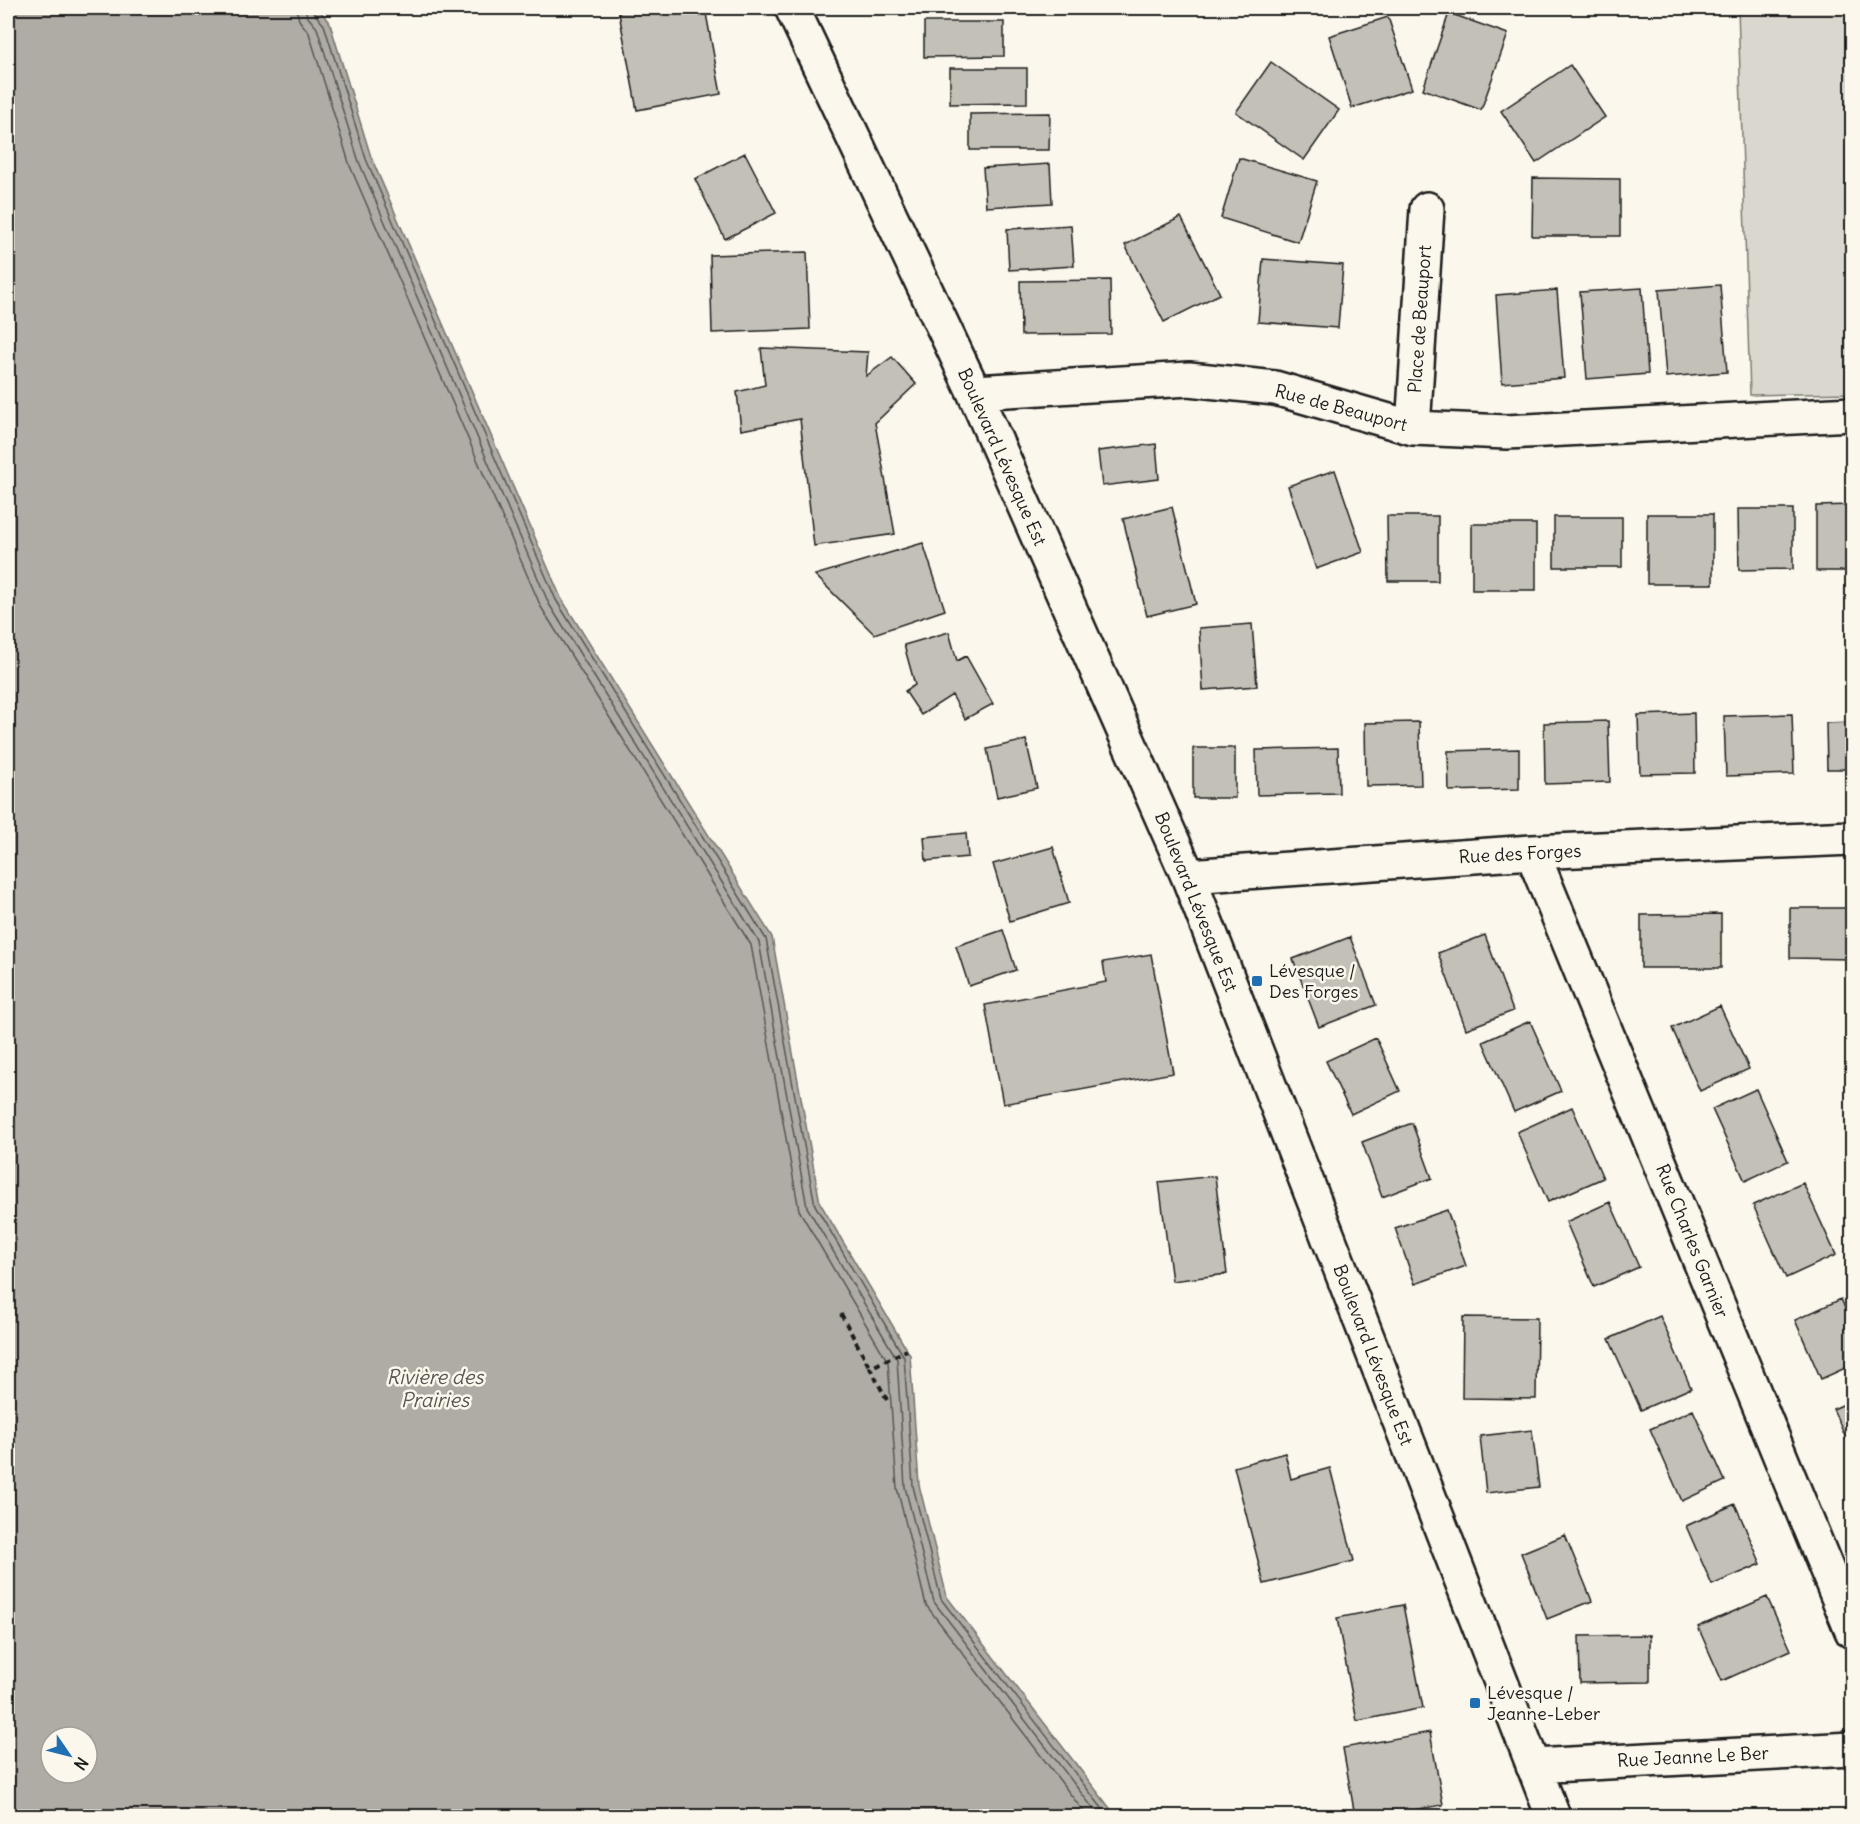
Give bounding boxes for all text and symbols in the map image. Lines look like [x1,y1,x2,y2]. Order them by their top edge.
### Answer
street label: Place de Beauport [1403,244,1436,394]
street label: Boulevard Lévesque Est [953,364,1052,549]
street label: Rue de Beauport [1272,379,1410,436]
street label: Boulevard Lévesque Est [1150,809,1243,995]
street label: Rue des Forges [1458,839,1582,868]
place label: Lévesque / Des Forges [1269,959,1359,1003]
marker: Lévesque / Des Forges [1250,974,1264,988]
street label: Rue Charles Garnier [1651,1161,1734,1322]
street label: Boulevard Lévesque Est [1328,1261,1419,1448]
water label: Rivière des Prairies [387,1364,485,1412]
place label: Lévesque / Jeanne-Leber [1487,1681,1601,1725]
marker: Lévesque / Jeanne-Leber [1468,1696,1482,1710]
north arrow [39,1725,99,1785]
street label: Rue Jeanne Le Ber [1617,1741,1770,1772]
text: N [70,1753,93,1774]

